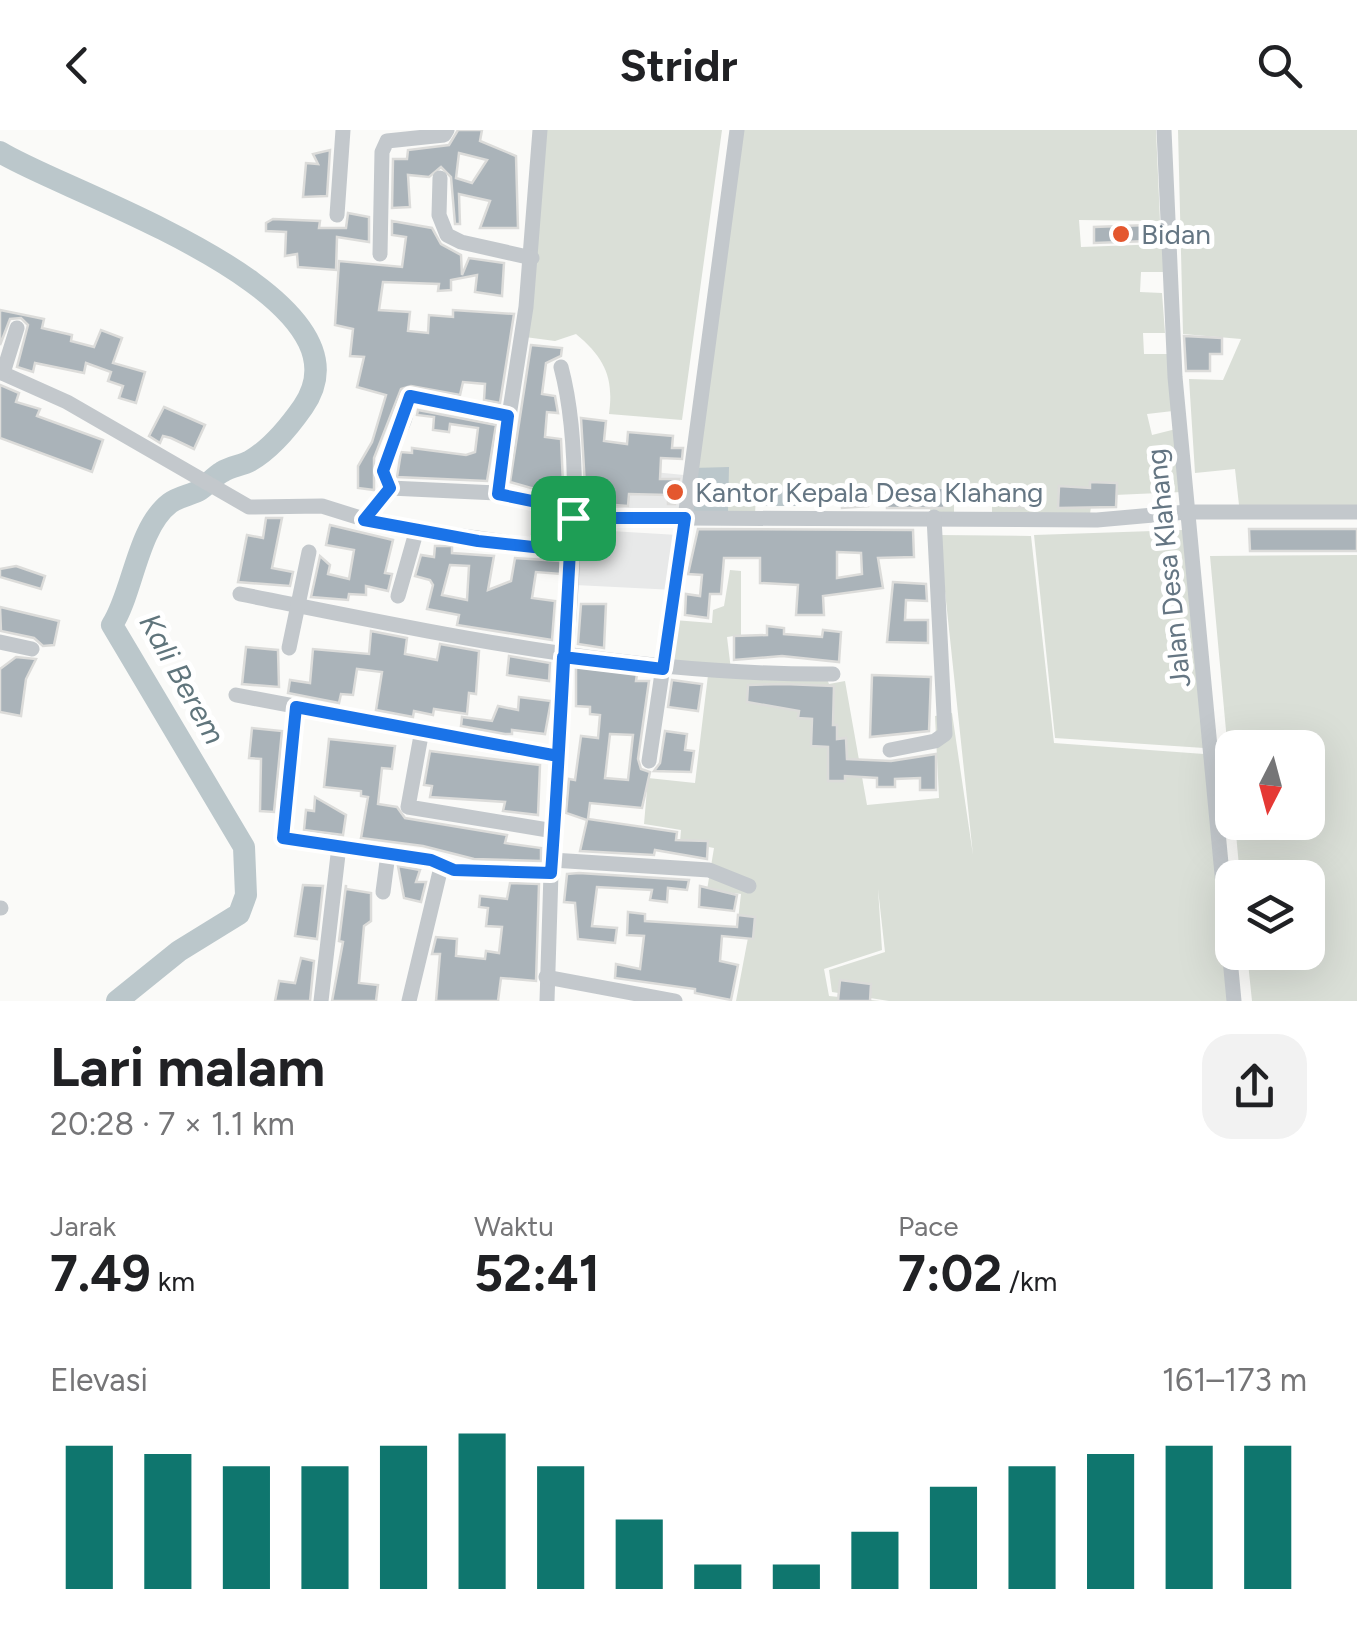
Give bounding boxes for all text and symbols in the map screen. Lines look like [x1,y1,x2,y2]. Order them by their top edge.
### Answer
icon: back [50,38,105,93]
text: Stridr [619,38,738,92]
icon: search [1252,38,1307,93]
place label: Bidan [1141,217,1211,251]
marker: Bidan [1110,223,1132,245]
street label: Jalan Desa Klahang [1139,447,1197,689]
place label: Kantor Kepala Desa Klahang [695,475,1044,509]
pin [531,476,616,561]
marker: Kantor Kepala Desa Klahang [664,481,686,503]
icon: arrive [546,491,601,546]
water label: Kali Berem [131,607,233,751]
north arrow [1215,730,1325,840]
map controls [1215,730,1325,970]
button: layers [1215,860,1325,970]
text: Lari malam [50,1034,325,1100]
button: share [1202,1034,1307,1139]
text: 20:28 · 7 × 1.1 km [50,1105,295,1143]
text: Jarak [50,1209,116,1243]
text: Waktu [474,1209,554,1243]
text: Pace [898,1209,959,1243]
text: 7.49 [50,1243,151,1304]
text: 52:41 [474,1243,600,1304]
text: 7:02 [898,1243,1002,1304]
text: km [151,1264,195,1298]
text: /km [1002,1264,1057,1298]
text: Elevasi [50,1361,148,1399]
text: 161–173 m [1162,1361,1307,1399]

